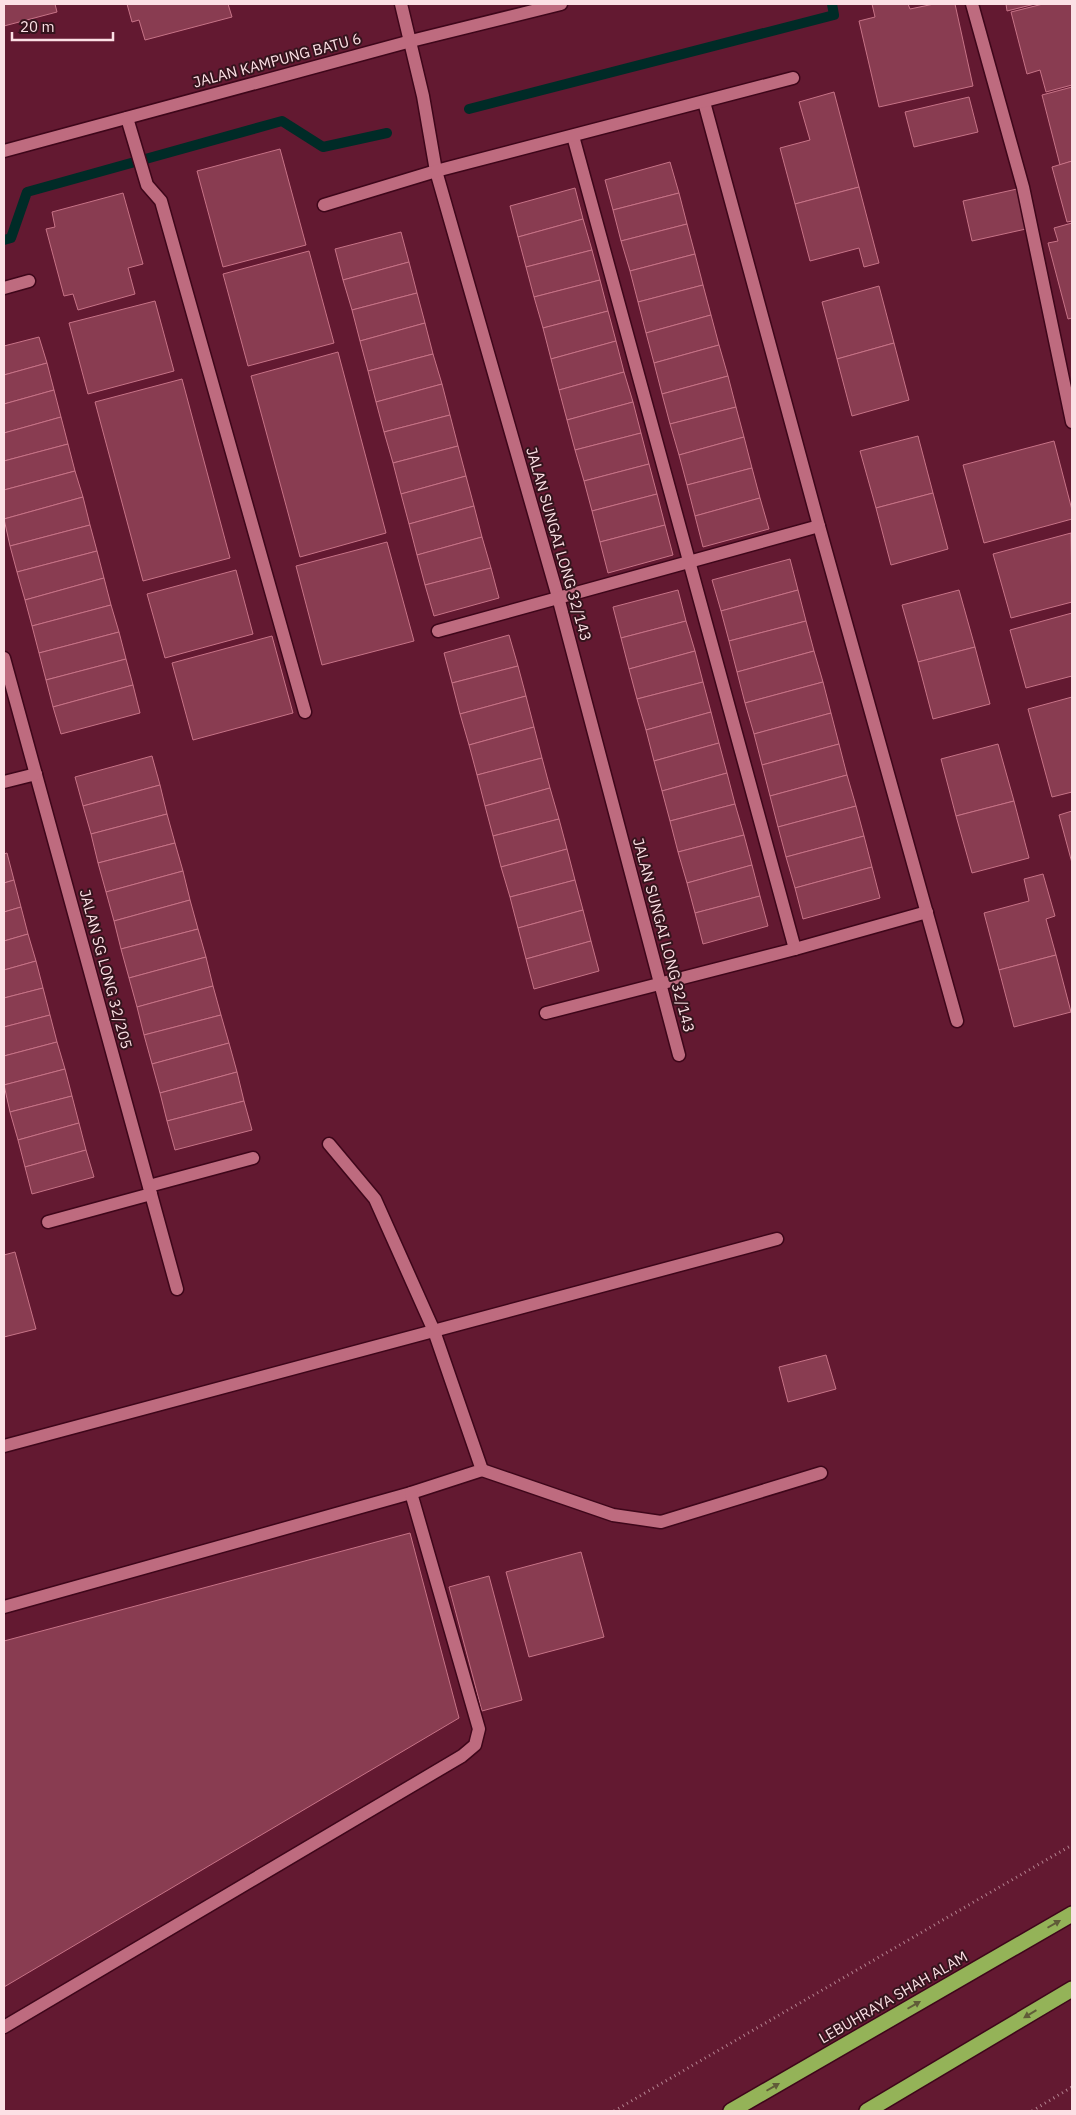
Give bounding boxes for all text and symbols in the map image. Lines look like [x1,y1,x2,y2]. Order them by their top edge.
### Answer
scale bar [12,10,114,42]
text: 20 m [20,17,55,36]
street label: JALAN KAMPUNG BATU 6 [191,28,363,92]
street label: JALAN SUNGAI LONG 32/143 [522,445,596,643]
street label: JALAN SUNGAI LONG 32/143 [629,836,699,1034]
street label: JALAN SG LONG 32/205 [76,887,136,1051]
one-way arrow [1047,1920,1062,1928]
street label: LEBUHRAYA SHAH ALAM [815,1947,971,2047]
one-way arrow [907,2001,920,2010]
one-way arrow [1024,2009,1037,2018]
one-way arrow [766,2082,780,2091]

